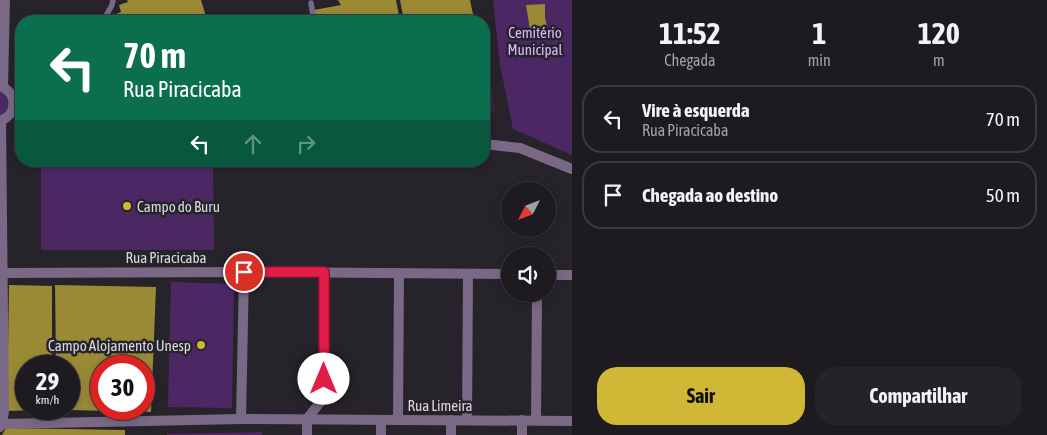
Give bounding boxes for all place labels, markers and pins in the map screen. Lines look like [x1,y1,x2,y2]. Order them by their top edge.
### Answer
place label: Campo do Buru [137,198,220,215]
marker: Campo do Buru [121,200,133,212]
pin [223,251,265,293]
place label: Campo Alojamento Unesp [48,337,191,354]
marker: Campo Alojamento Unesp [195,339,207,351]

